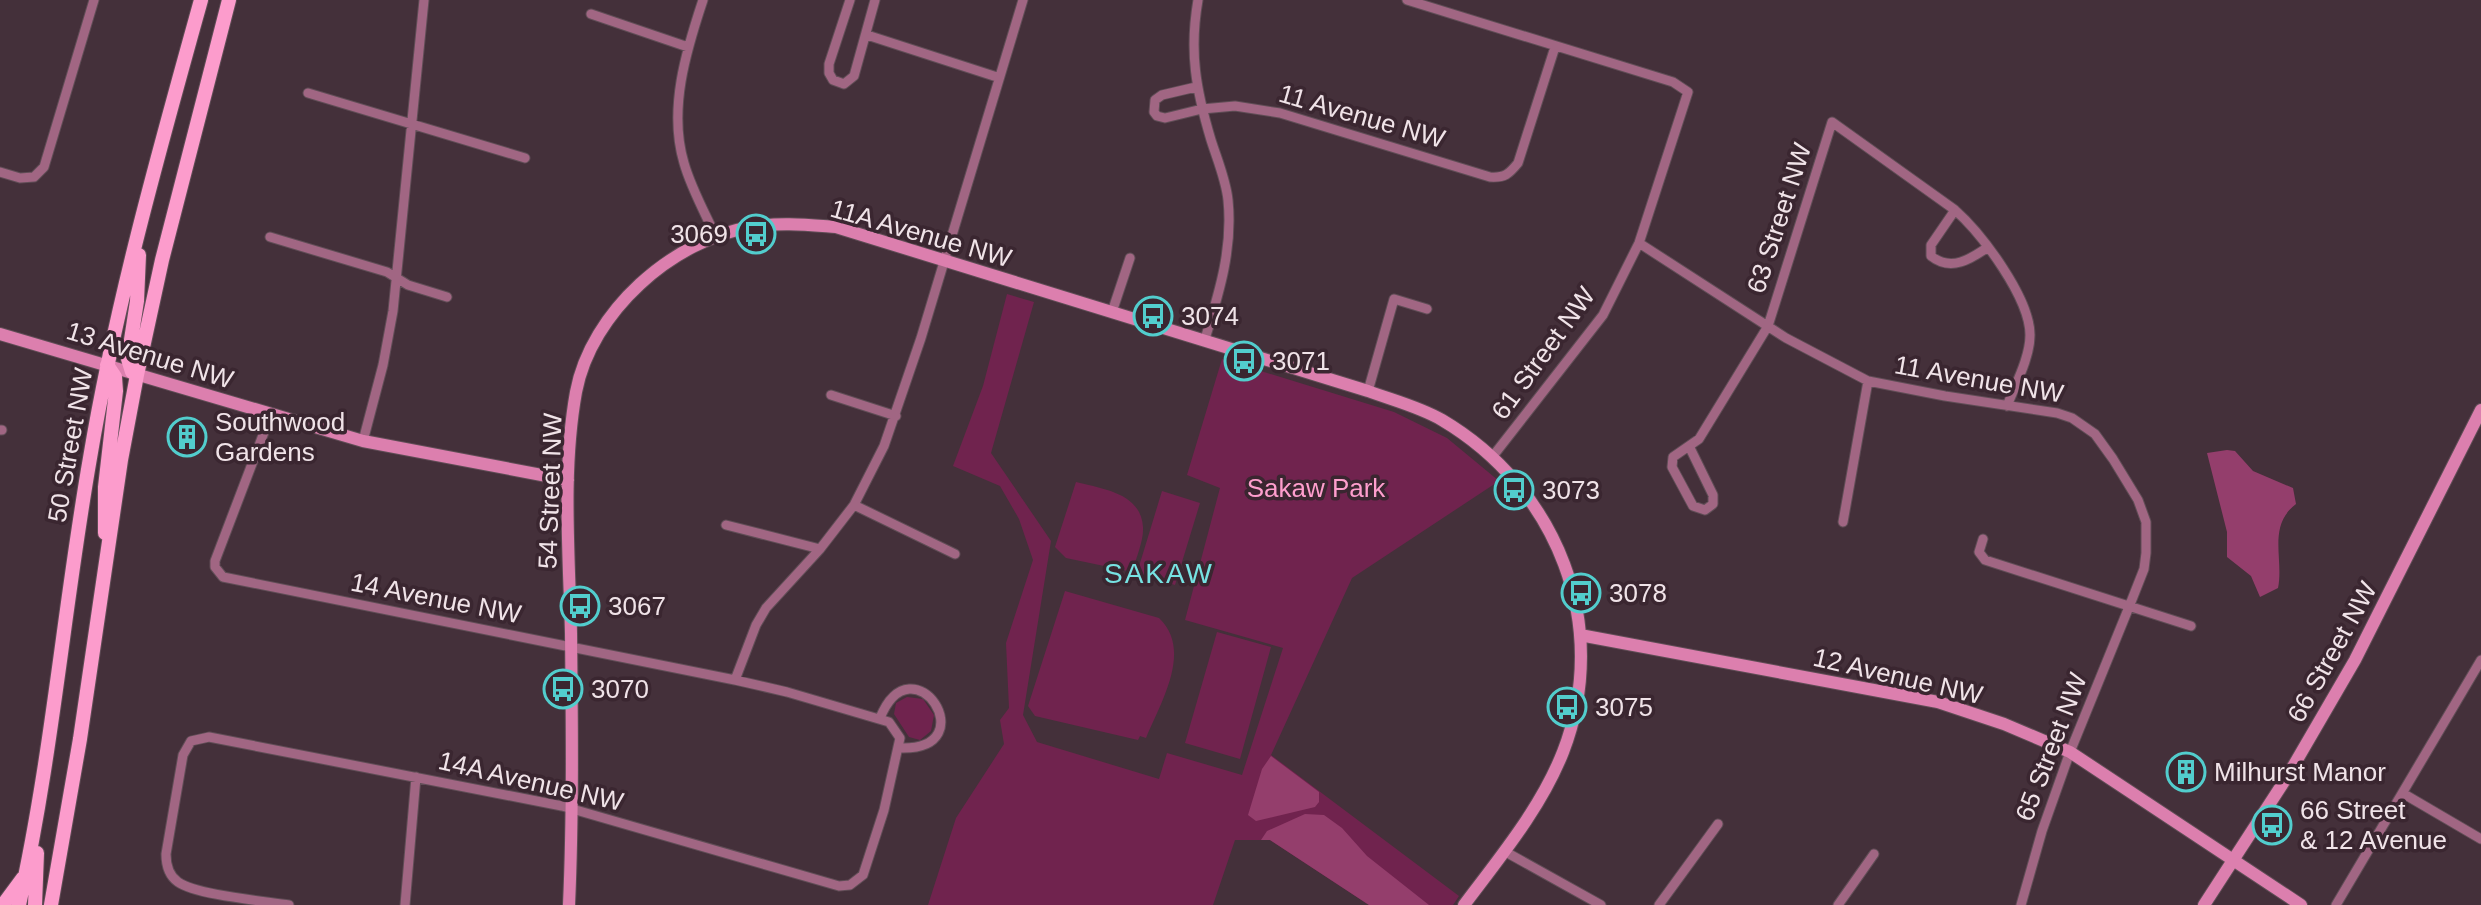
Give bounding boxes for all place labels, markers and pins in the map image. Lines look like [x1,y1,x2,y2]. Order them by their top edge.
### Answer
bus stop icon: 3069 [735,213,777,255]
place label: 3069 [670,219,728,249]
bus stop icon: 3074 [1132,295,1174,337]
place label: 3074 [1181,301,1239,331]
bus stop icon: 3071 [1223,340,1265,382]
place label: 3071 [1272,346,1330,376]
place label: Southwood Gardens [215,407,345,467]
building icon: Southwood Gardens [166,416,208,458]
bus stop icon: 3073 [1493,469,1535,511]
place label: 3073 [1542,475,1600,505]
bus stop icon: 3078 [1560,572,1602,614]
place label: 3078 [1609,578,1667,608]
bus stop icon: 3067 [559,585,601,627]
place label: 3067 [608,591,666,621]
bus stop icon: 3070 [542,668,584,710]
place label: 3070 [591,674,649,704]
bus stop icon: 3075 [1546,686,1588,728]
place label: 3075 [1595,692,1653,722]
building icon: Milhurst Manor [2165,751,2207,793]
place label: Milhurst Manor [2214,757,2386,787]
place label: 66 Street & 12 Avenue [2300,795,2447,855]
bus stop icon: 66 Street & 12 Avenue [2251,804,2293,846]

